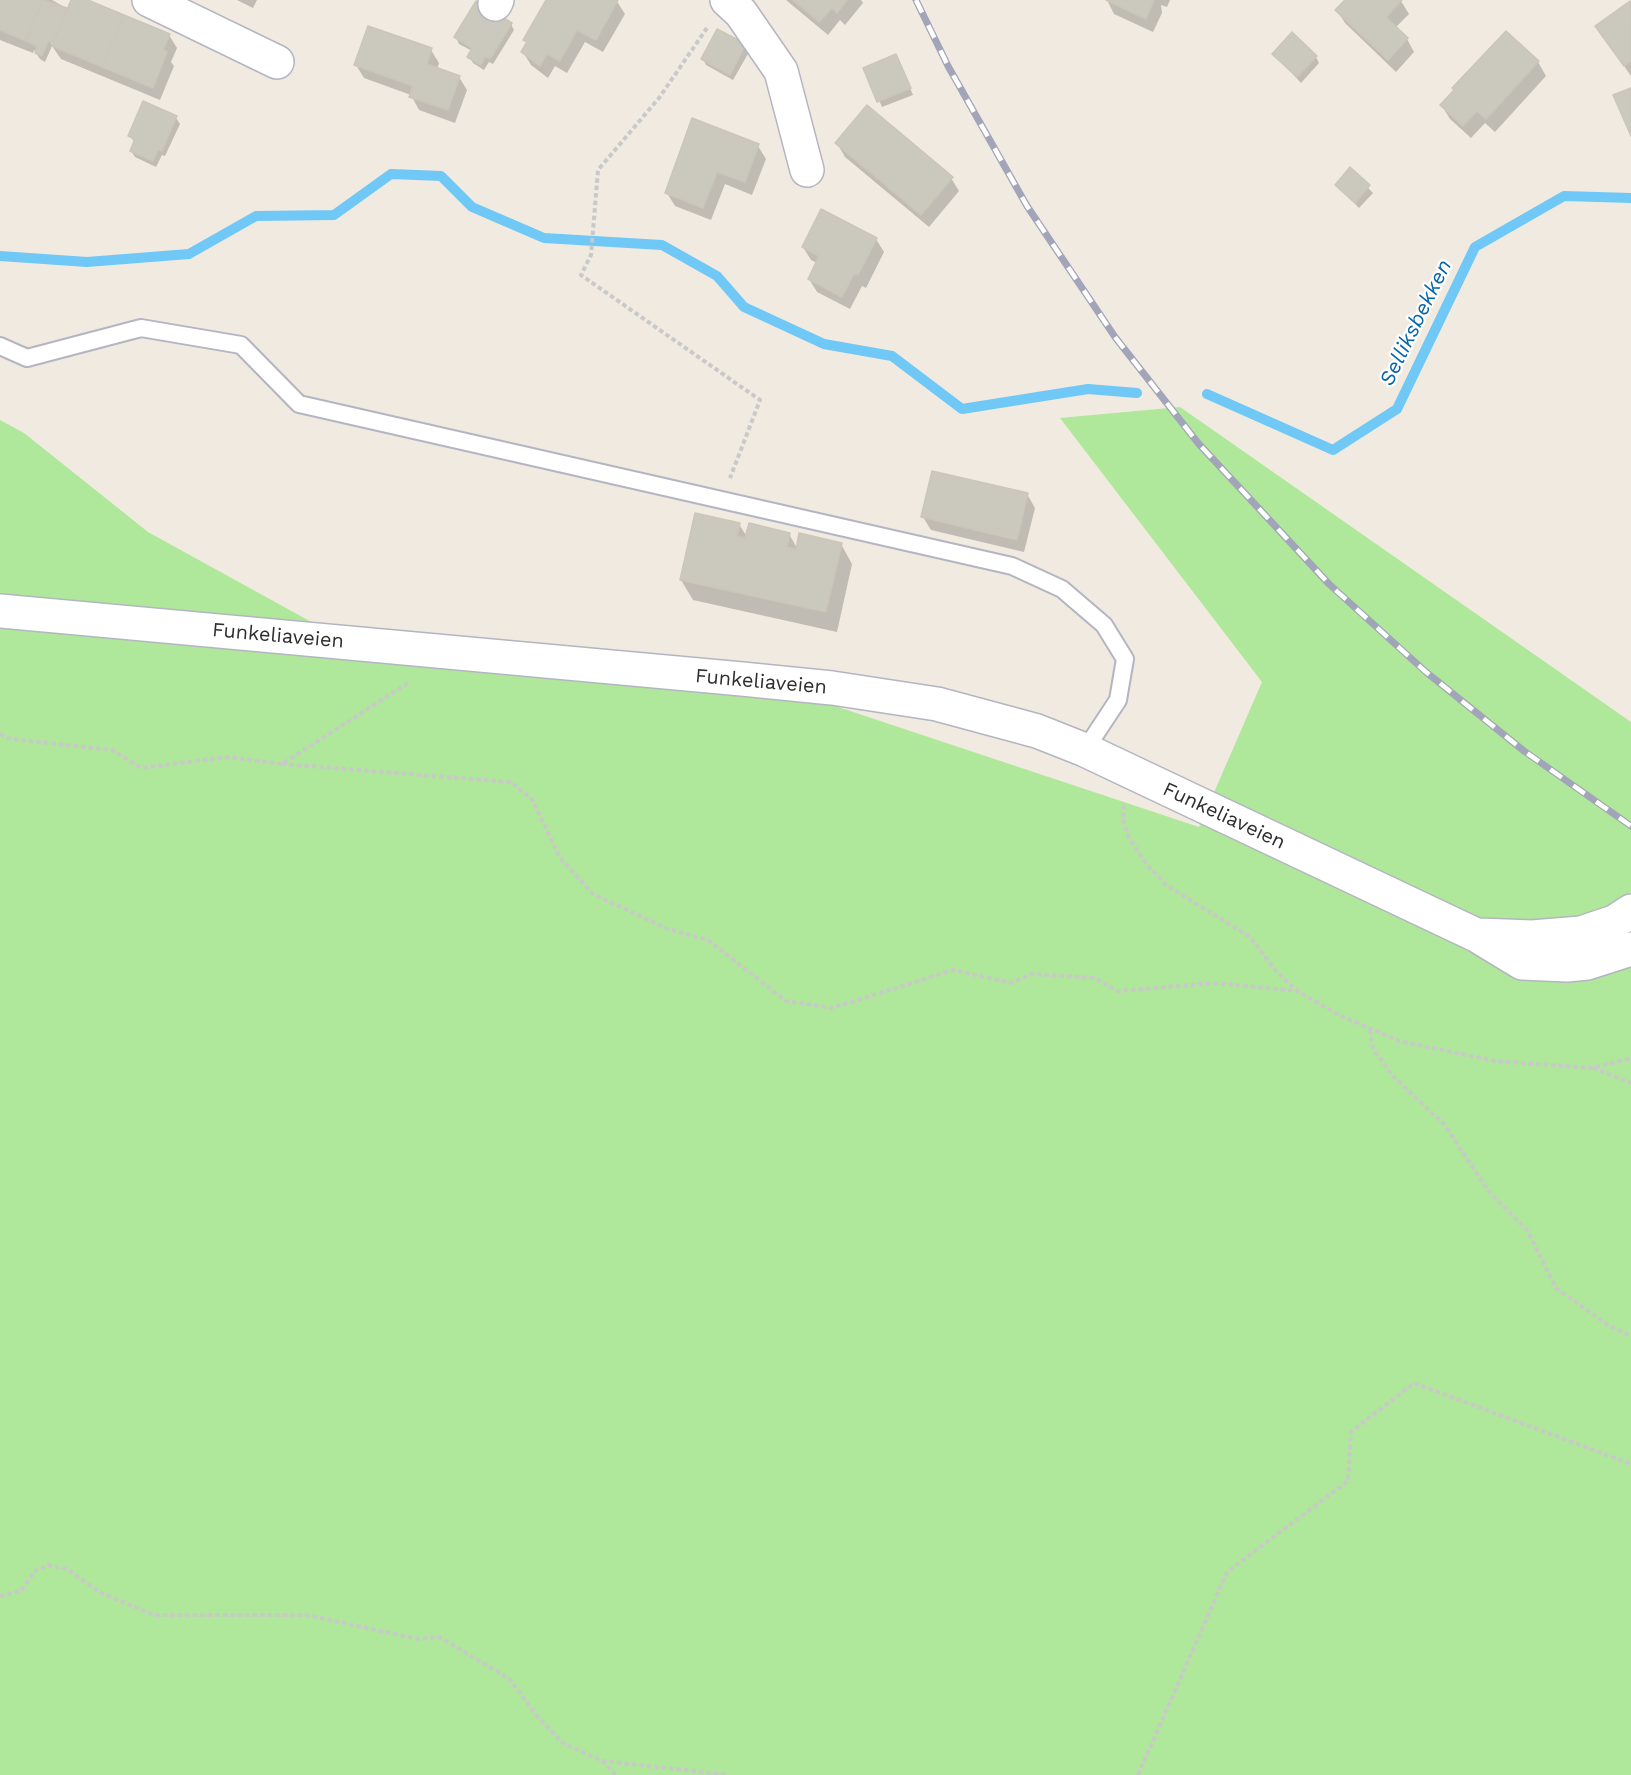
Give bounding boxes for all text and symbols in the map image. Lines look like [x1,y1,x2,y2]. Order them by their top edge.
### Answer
water label: Selliksbekken [1375,256,1457,390]
street label: Funkeliaveien [211,618,345,654]
street label: Funkeliaveien [694,664,828,700]
street label: Funkeliaveien [1159,777,1289,855]

